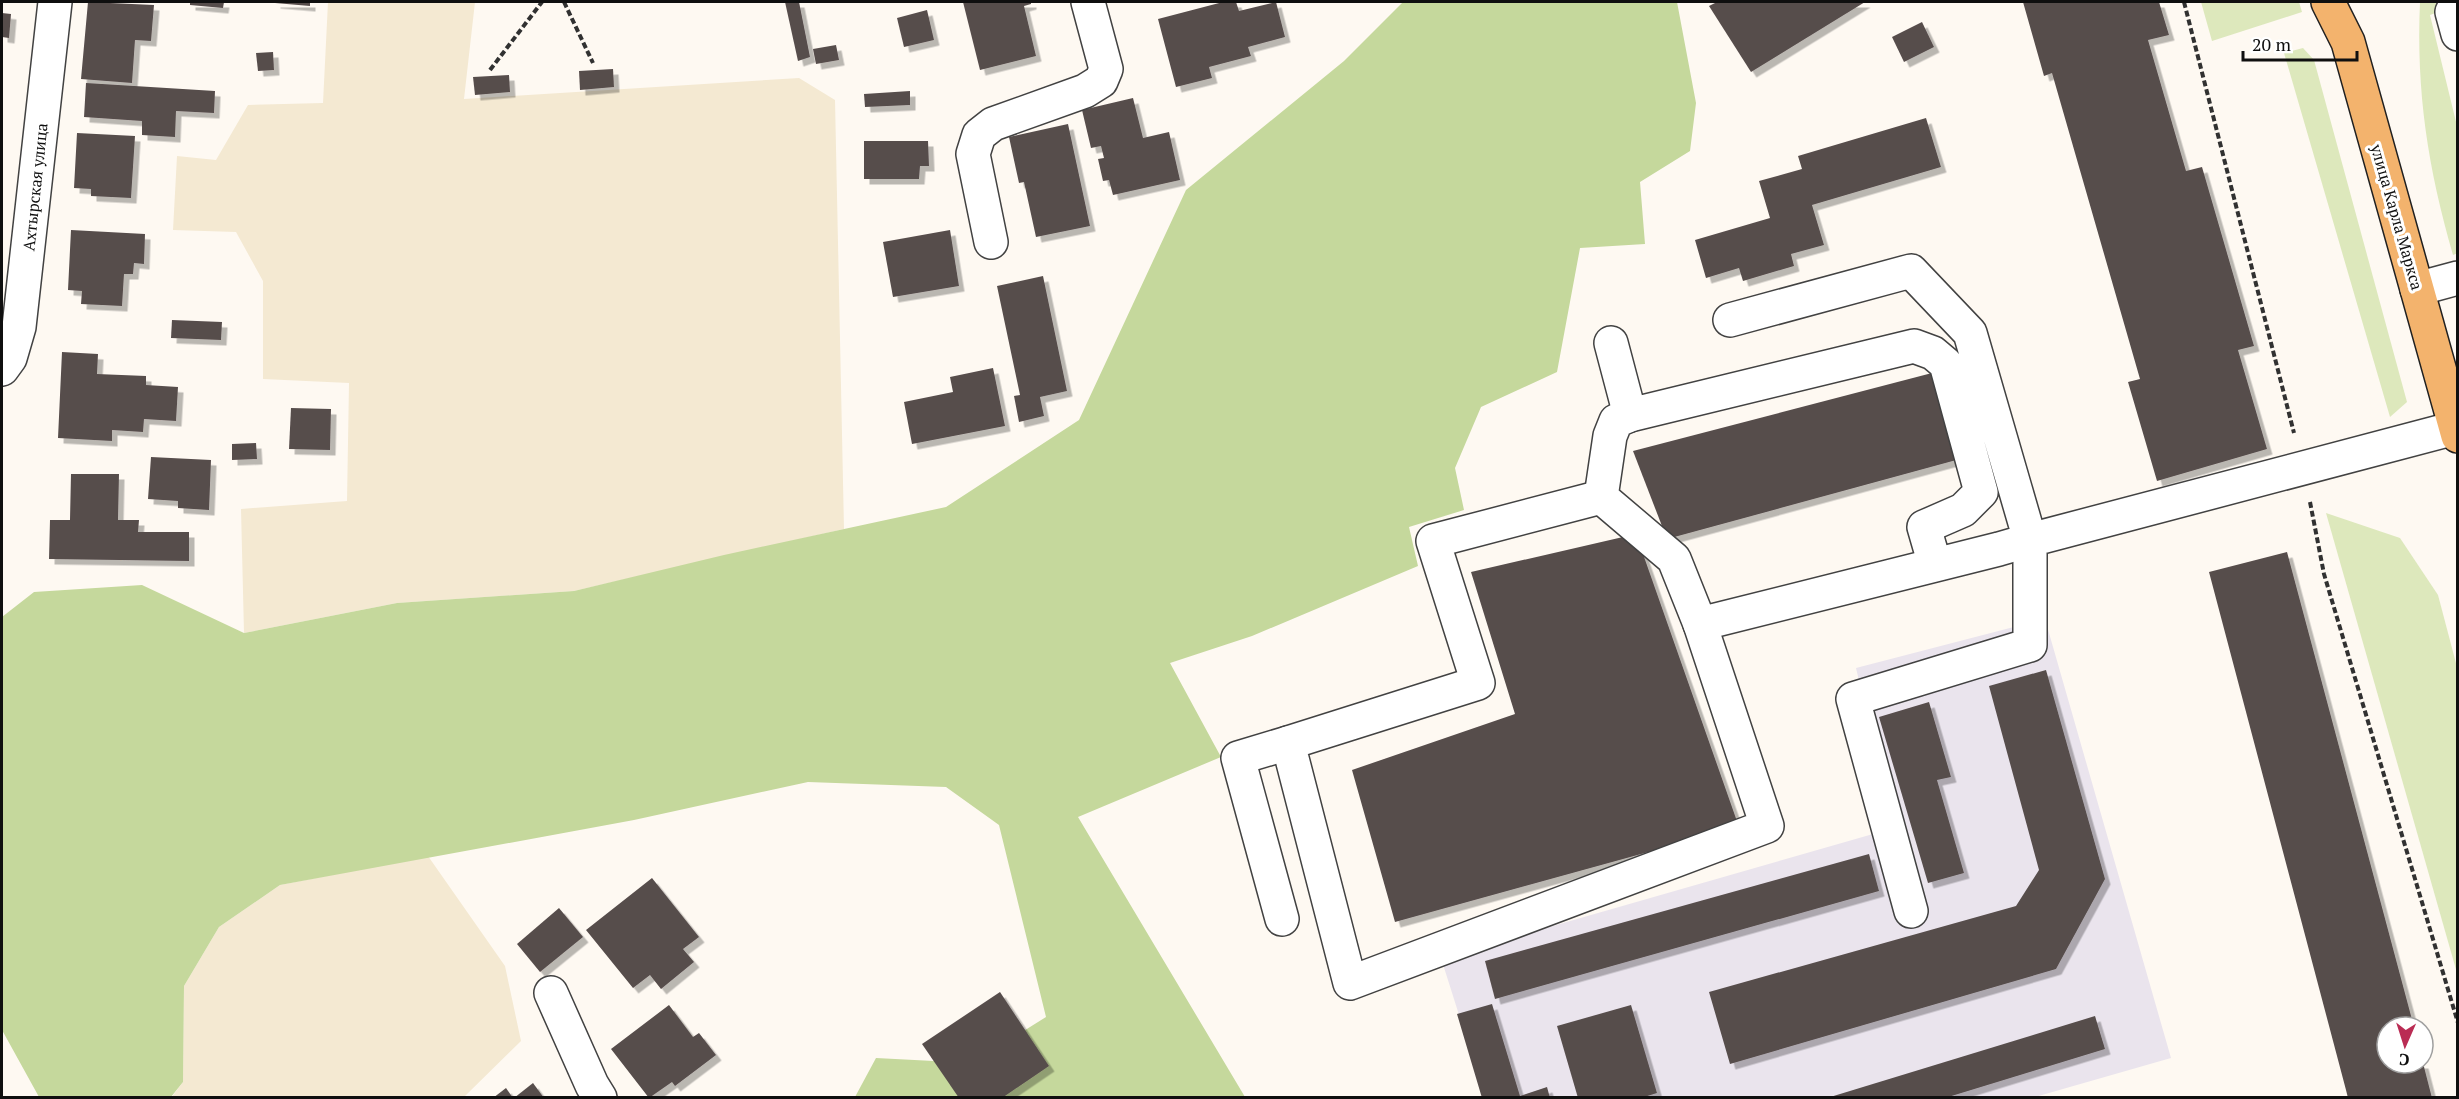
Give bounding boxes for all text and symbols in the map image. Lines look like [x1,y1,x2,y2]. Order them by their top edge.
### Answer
scale bar [2243,24,2357,62]
text: 20 m [2252,32,2292,56]
street label: Ахтырская улица [17,122,53,252]
street label: улица Карла Маркса [2365,141,2428,292]
north arrow [2375,1015,2435,1075]
text: С [2398,1049,2410,1071]

